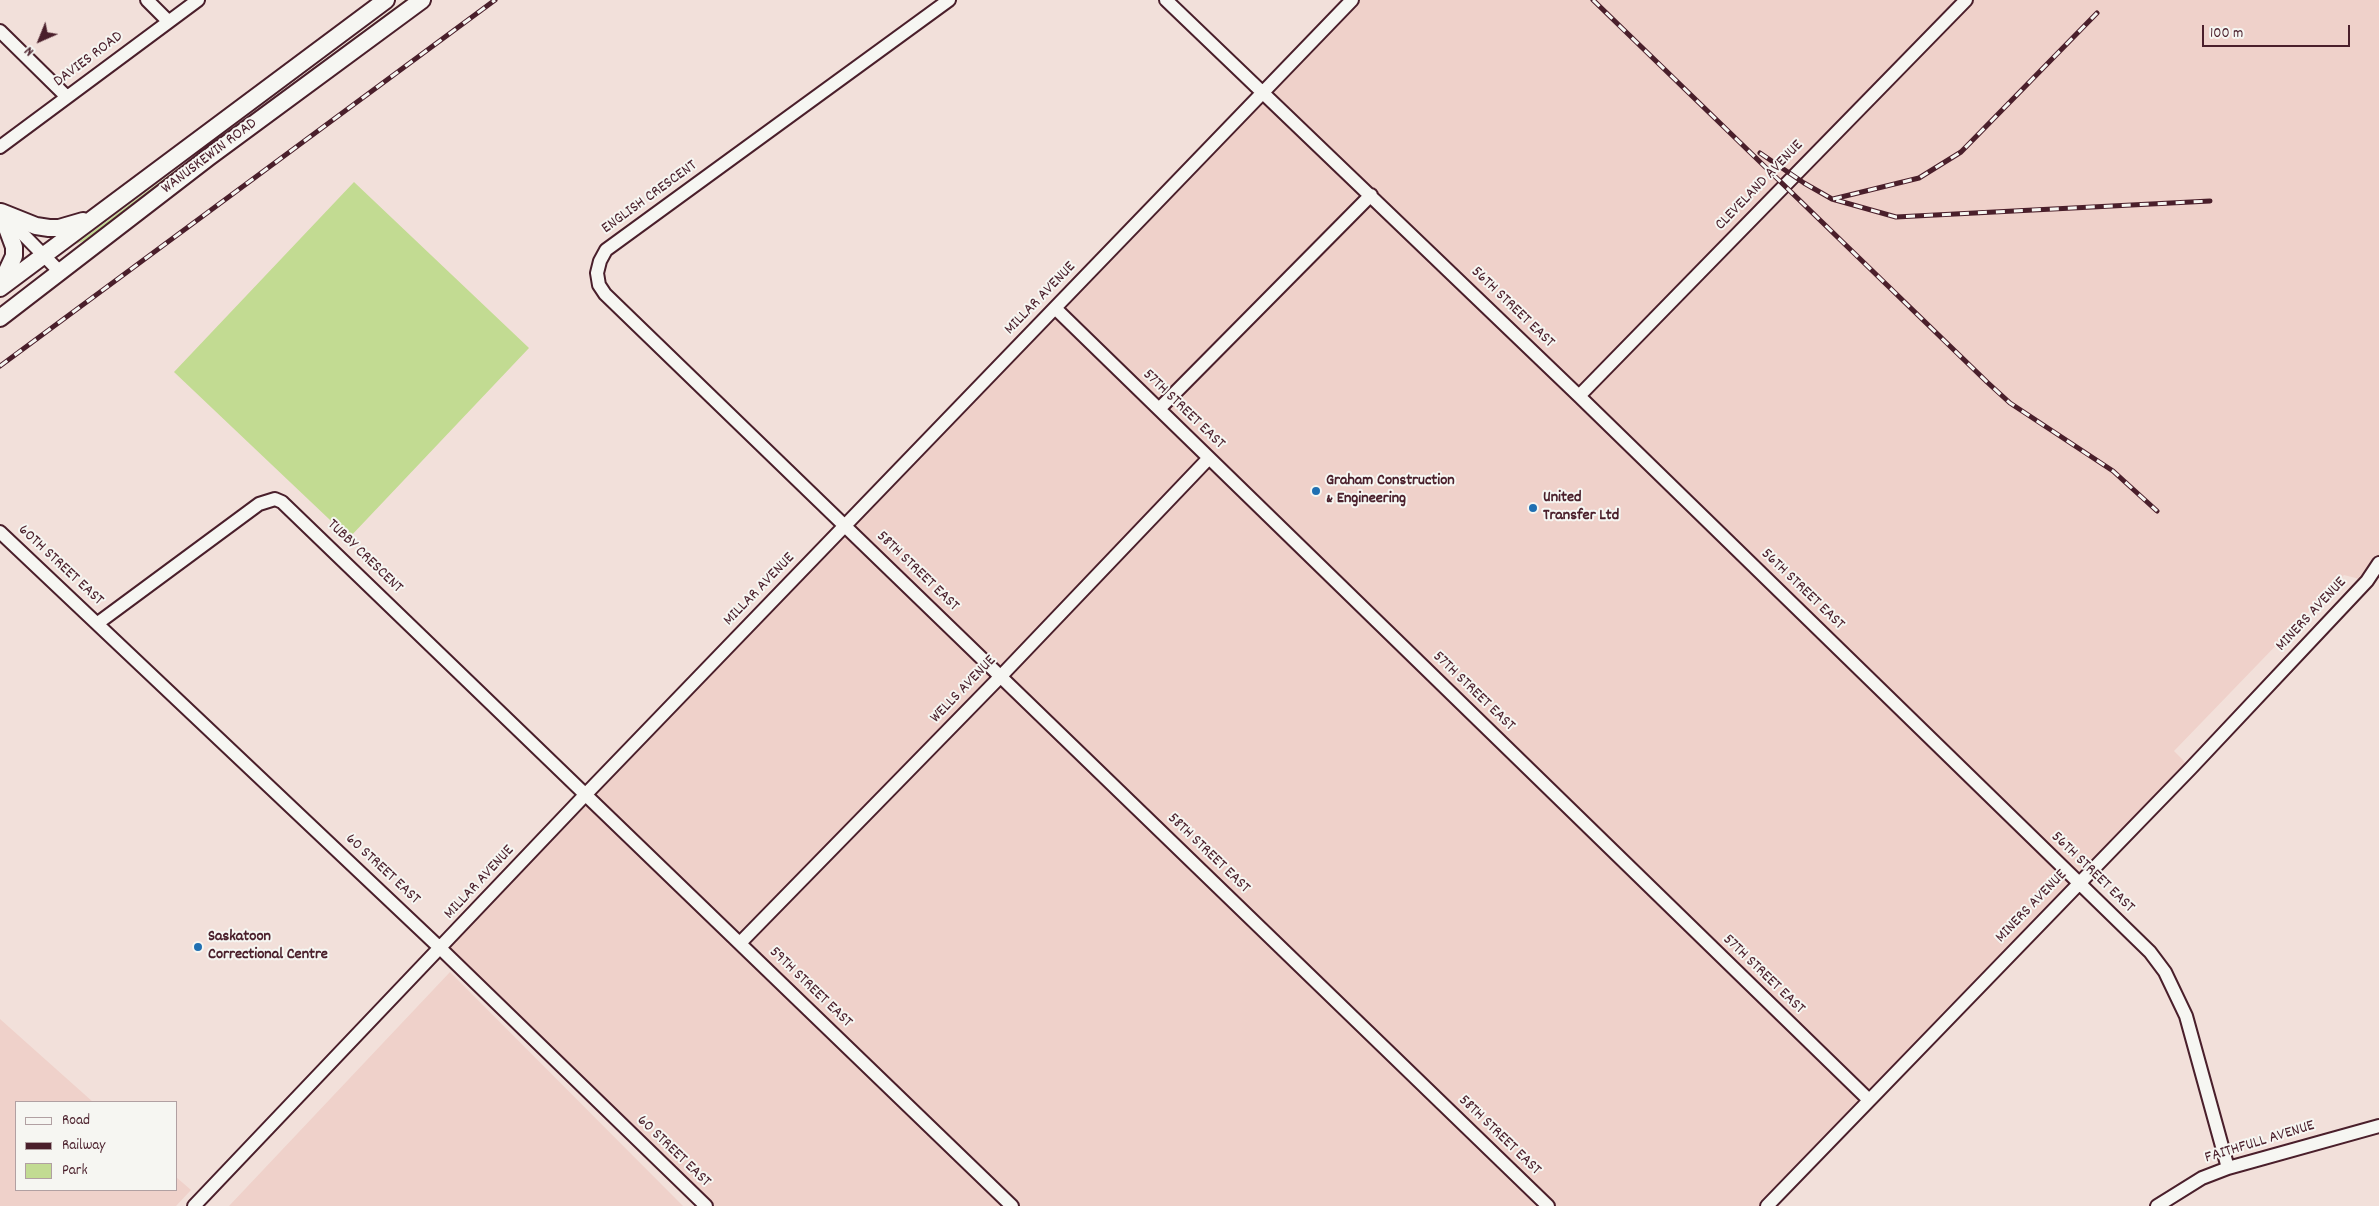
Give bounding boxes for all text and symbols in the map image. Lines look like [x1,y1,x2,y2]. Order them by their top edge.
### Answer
north arrow [15,15,65,65]
scale bar [2204,15,2352,47]
text: 100 m [2210,23,2243,45]
street label: DAVIES ROAD [51,28,127,92]
text: N [20,41,39,60]
street label: WANUSKEWIN ROAD [158,115,262,199]
street label: CLEVELAND AVENUE [1712,137,1808,235]
street label: ENGLISH CRESCENT [599,157,701,239]
street label: MILLAR AVENUE [1001,258,1081,340]
street label: 56TH STREET EAST [1466,263,1558,353]
street label: 57TH STREET EAST [1138,366,1228,454]
place label: Graham Construction & Engineering [1326,472,1455,510]
marker: Graham Construction & Engineering [1310,485,1322,497]
place label: United Transfer Ltd [1543,489,1619,527]
marker: United Transfer Ltd [1527,502,1539,514]
street label: TUBBY CRESCENT [322,516,406,598]
street label: 60TH STREET EAST [13,521,107,611]
street label: 58TH STREET EAST [872,528,962,616]
street label: 56TH STREET EAST [1756,545,1848,635]
street label: MILLAR AVENUE [720,549,800,631]
street label: MINERS AVENUE [2273,574,2351,656]
street label: 57TH STREET EAST [1428,648,1518,736]
street label: WELLS AVENUE [927,652,1001,728]
street label: 58TH STREET EAST [1163,810,1253,898]
street label: 56TH STREET EAST [2046,828,2138,918]
street label: 60 STREET EAST [341,830,423,910]
street label: MILLAR AVENUE [441,842,519,924]
street label: MINERS AVENUE [1992,866,2072,948]
place label: Saskatoon Correctional Centre [208,928,328,966]
street label: 57TH STREET EAST [1718,931,1808,1019]
marker: Saskatoon Correctional Centre [192,941,204,953]
street label: 59TH STREET EAST [764,943,856,1033]
street label: 58TH STREET EAST [1454,1092,1544,1180]
legend [15,1101,178,1191]
text: Road [62,1110,90,1132]
street label: 60 STREET EAST [632,1112,714,1192]
street label: FAITHFULL AVENUE [2203,1117,2317,1169]
text: Railway [62,1135,105,1157]
text: Park [62,1160,88,1182]

